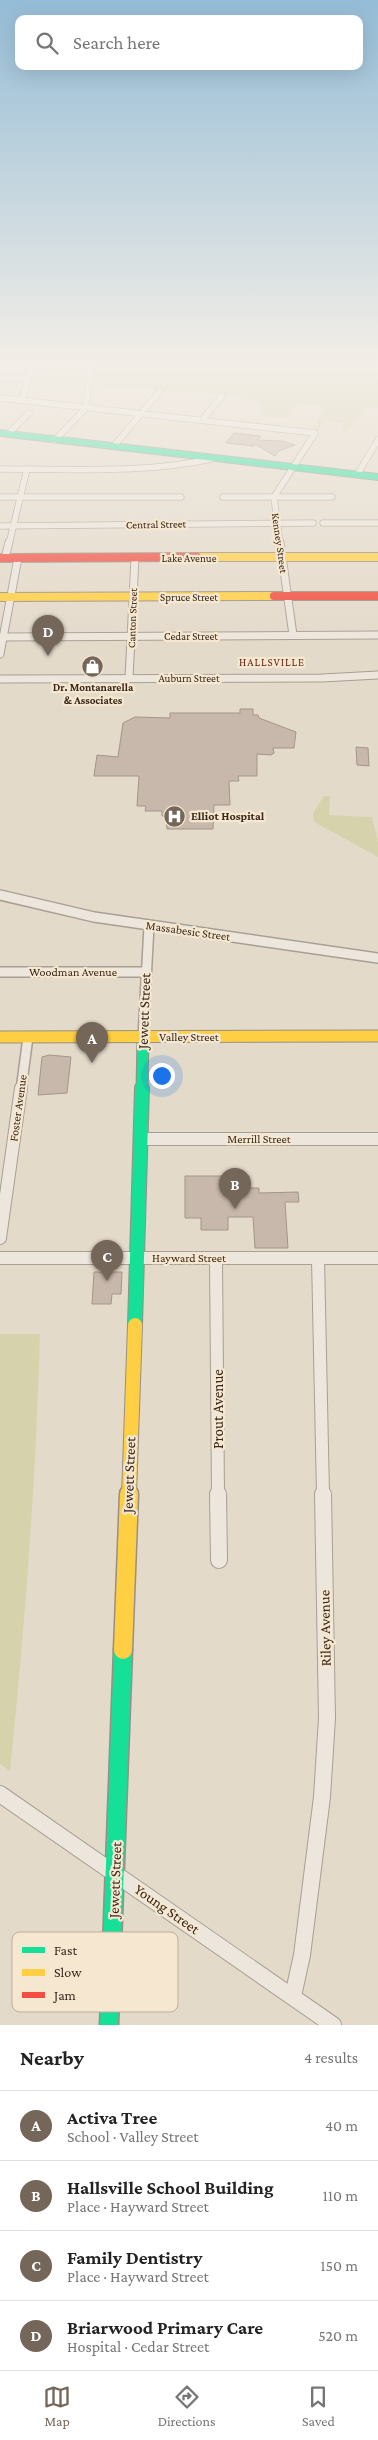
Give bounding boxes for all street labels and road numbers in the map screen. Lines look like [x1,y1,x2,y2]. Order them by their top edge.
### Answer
street label: Kenney Street [269,512,290,574]
street label: Central Street [126,517,187,531]
street label: Lake Avenue [161,552,217,564]
street label: Canton Street [125,587,139,648]
street label: Spruce Street [160,591,218,604]
street label: Cedar Street [164,630,218,642]
street label: Auburn Street [158,672,220,684]
street label: Massabesic Street [145,918,232,944]
street label: Woodman Avenue [29,965,117,979]
street label: Jewett Street [135,972,154,1051]
street label: Valley Street [159,1030,220,1044]
street label: Foster Avenue [6,1074,30,1142]
street label: Merrill Street [227,1132,292,1146]
street label: Hayward Street [152,1251,227,1265]
street label: Prout Avenue [210,1369,226,1449]
street label: Jewett Street [120,1436,139,1515]
street label: Riley Avenue [316,1589,335,1666]
street label: Jewett Street [106,1841,125,1920]
street label: Young Street [131,1881,203,1939]

